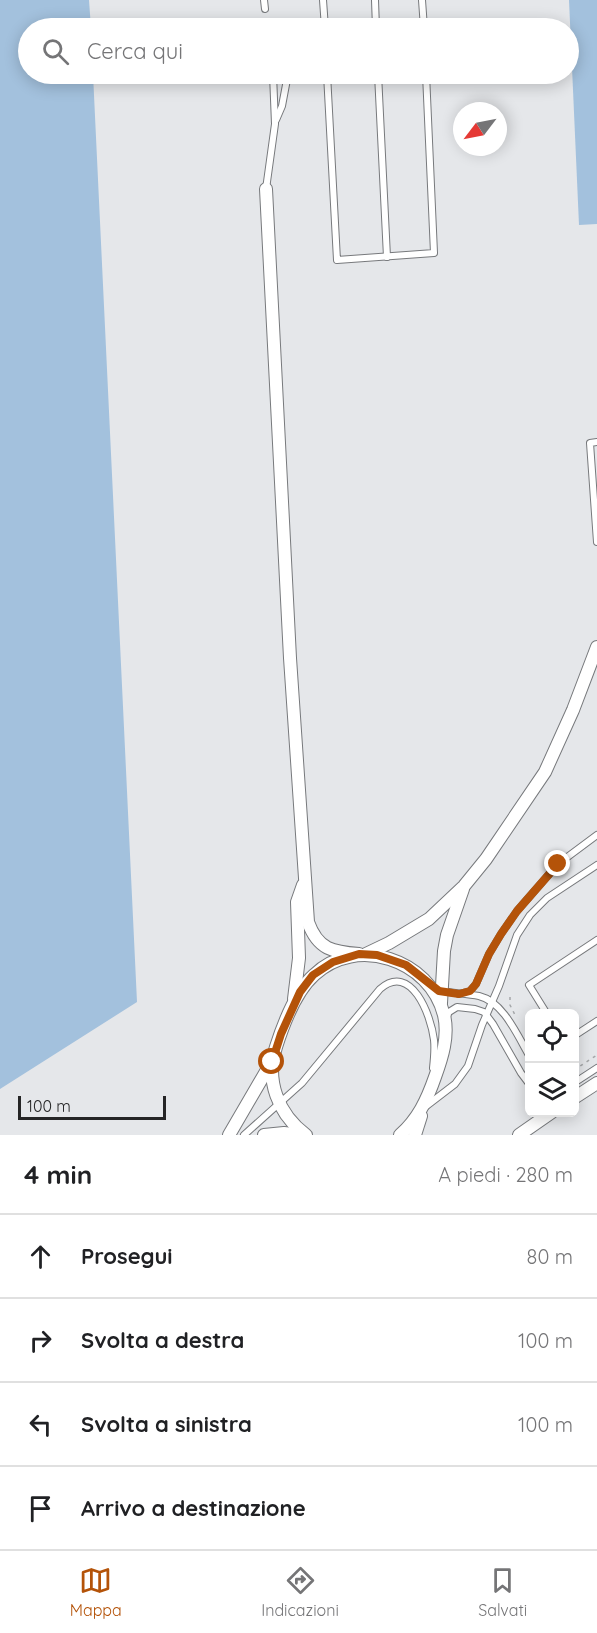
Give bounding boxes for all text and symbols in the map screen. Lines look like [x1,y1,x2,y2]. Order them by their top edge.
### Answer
search box [18,18,579,84]
icon: search [39,35,72,68]
text: Cerca qui [87,37,183,65]
north arrow [453,102,507,156]
route end [544,850,570,876]
map controls [525,1009,579,1117]
button: locate [525,1009,579,1063]
route start [258,1048,284,1074]
button: layers [525,1063,579,1117]
scale bar [18,1093,166,1120]
text: 100 m [27,1096,71,1116]
text: 4 min [24,1158,92,1191]
text: A piedi · 280 m [438,1162,573,1187]
icon: ahead [24,1240,57,1273]
text: Prosegui [81,1242,173,1270]
text: 80 m [527,1244,573,1269]
icon: right [24,1324,57,1357]
text: Svolta a destra [81,1326,244,1354]
text: 100 m [518,1328,573,1353]
icon: left [24,1408,57,1441]
text: Svolta a sinistra [81,1410,252,1438]
text: 100 m [518,1412,573,1437]
icon: arrive [24,1492,57,1525]
text: Arrivo a destinazione [81,1494,306,1522]
tab: Mappa [70,1564,122,1620]
tab: Indicazioni [261,1564,339,1620]
tab: Salvati [478,1564,527,1620]

